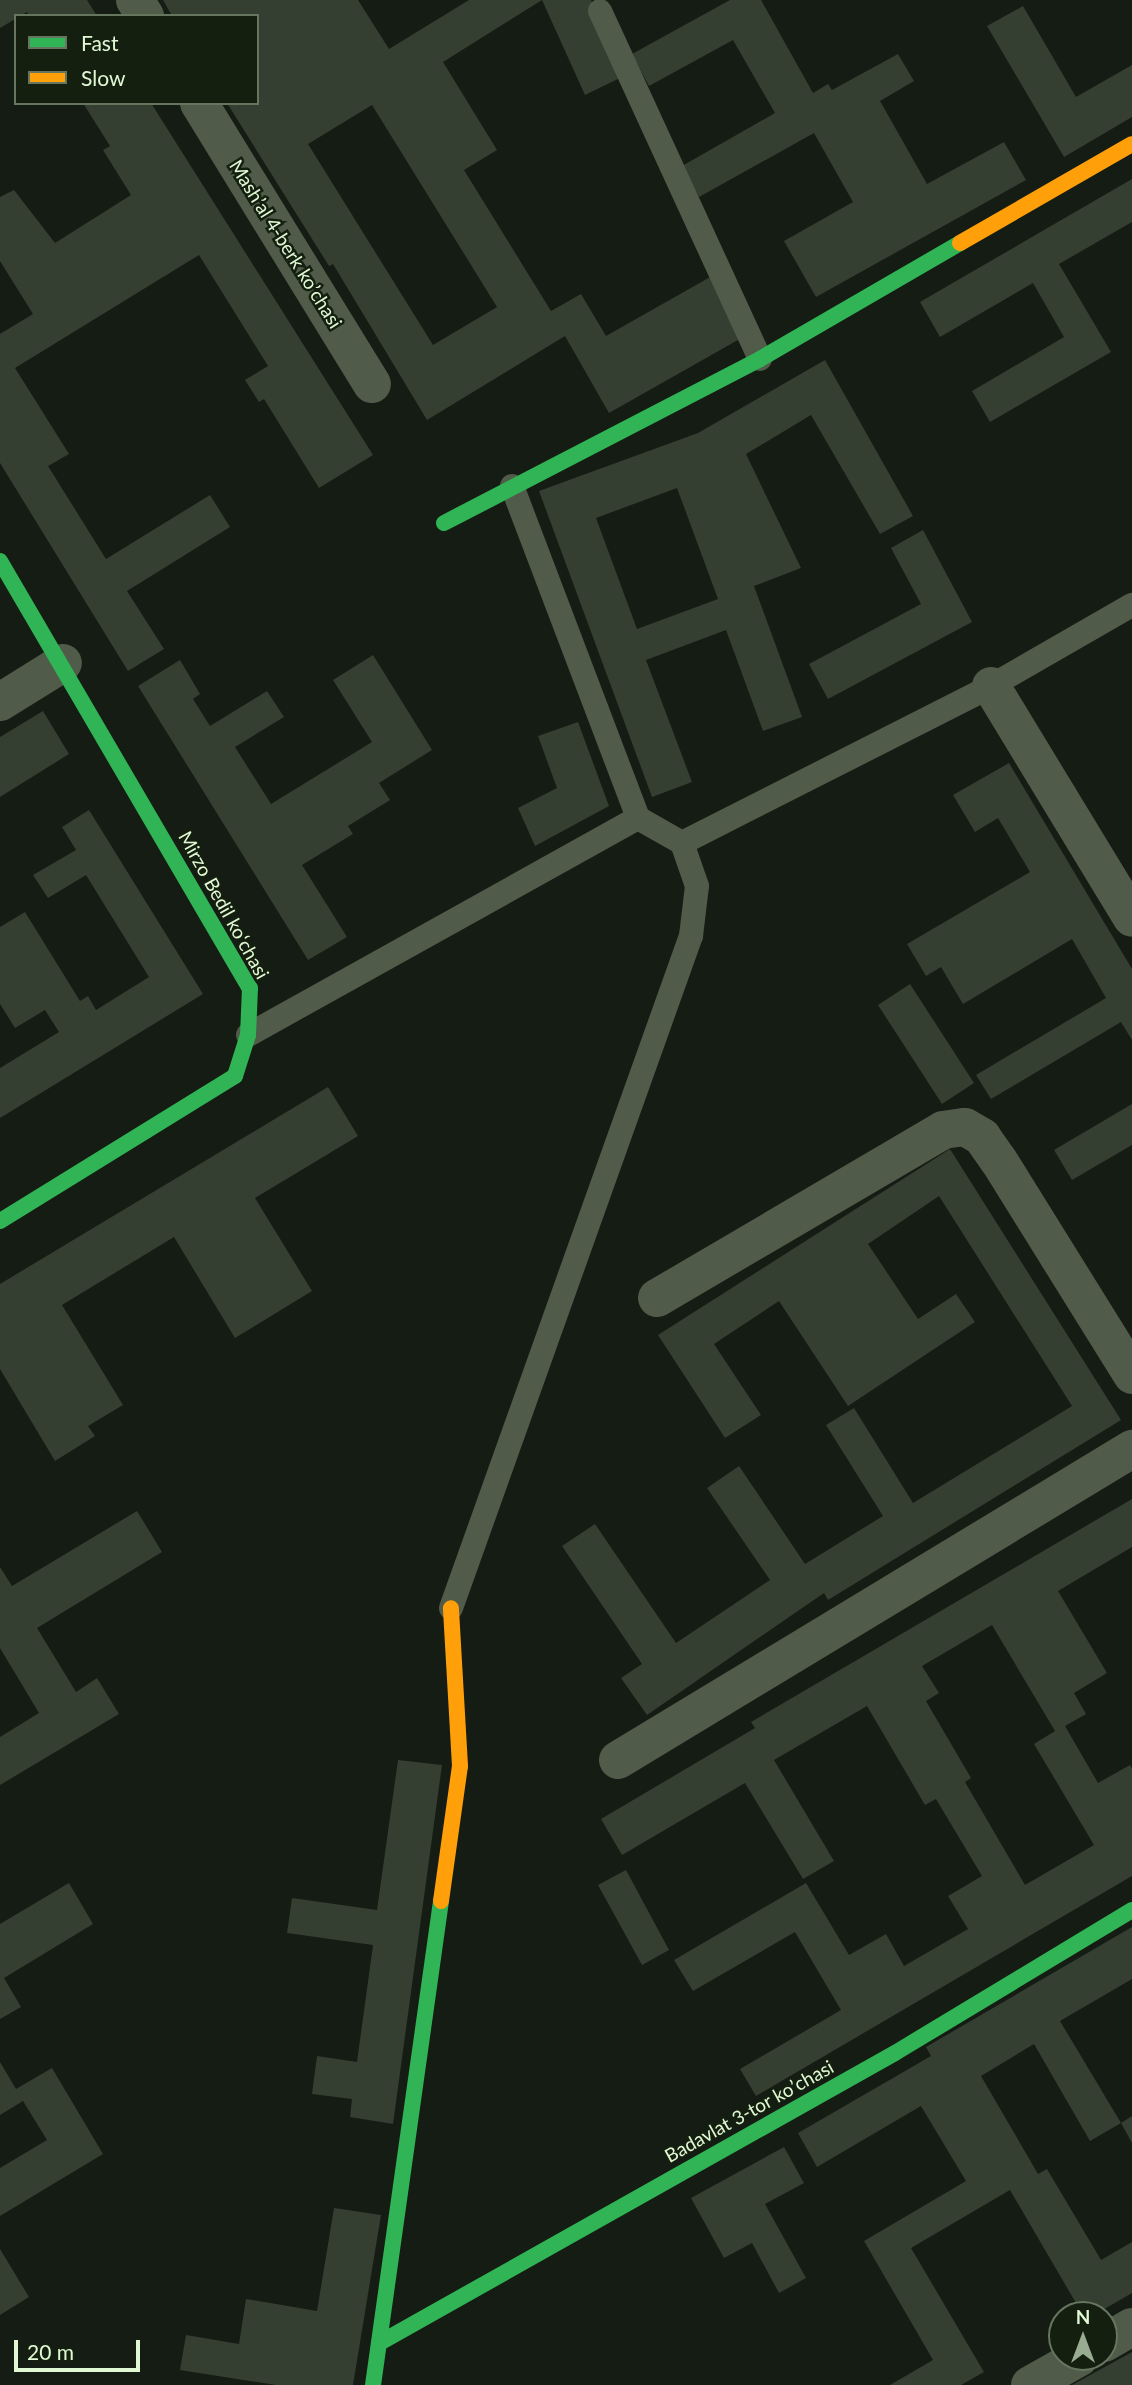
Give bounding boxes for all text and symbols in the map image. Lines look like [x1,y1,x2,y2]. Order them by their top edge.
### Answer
legend [14,14,259,105]
text: Fast [81,30,118,55]
text: Slow [81,65,125,90]
street label: Mashʼal 4-berk koʼchasi [225,156,347,332]
street label: Mirzo Bedil koʻchasi [174,827,274,983]
street label: Badavlat 3-tor koʼchasi [660,2055,838,2167]
north arrow [1048,2301,1118,2371]
text: N [1076,2305,1090,2328]
scale bar [18,2326,144,2370]
text: 20 m [27,2339,74,2364]

